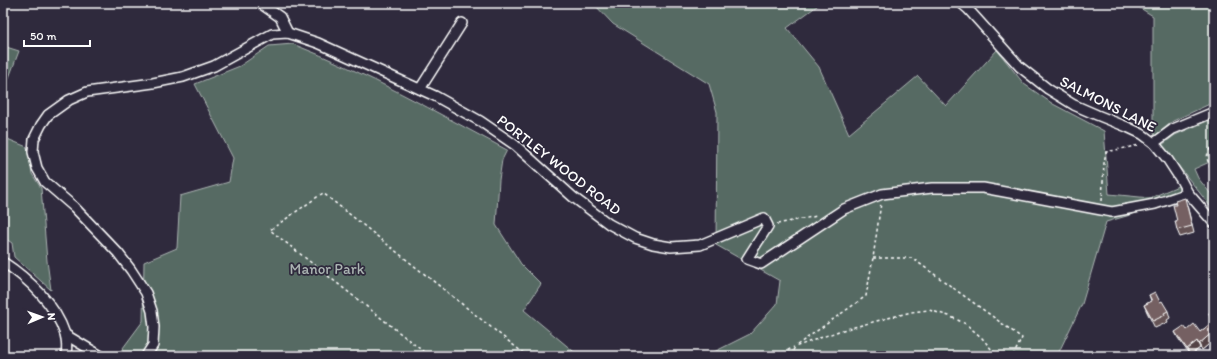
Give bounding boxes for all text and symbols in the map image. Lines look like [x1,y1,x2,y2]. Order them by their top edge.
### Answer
scale bar [24,22,90,48]
text: 50 m [30,29,56,43]
street label: SALMONS LANE [1057,72,1159,136]
street label: PORTLEY WOOD ROAD [493,111,625,219]
park label: Manor Park [290,260,365,278]
north arrow [22,297,62,337]
text: N [45,313,58,321]

